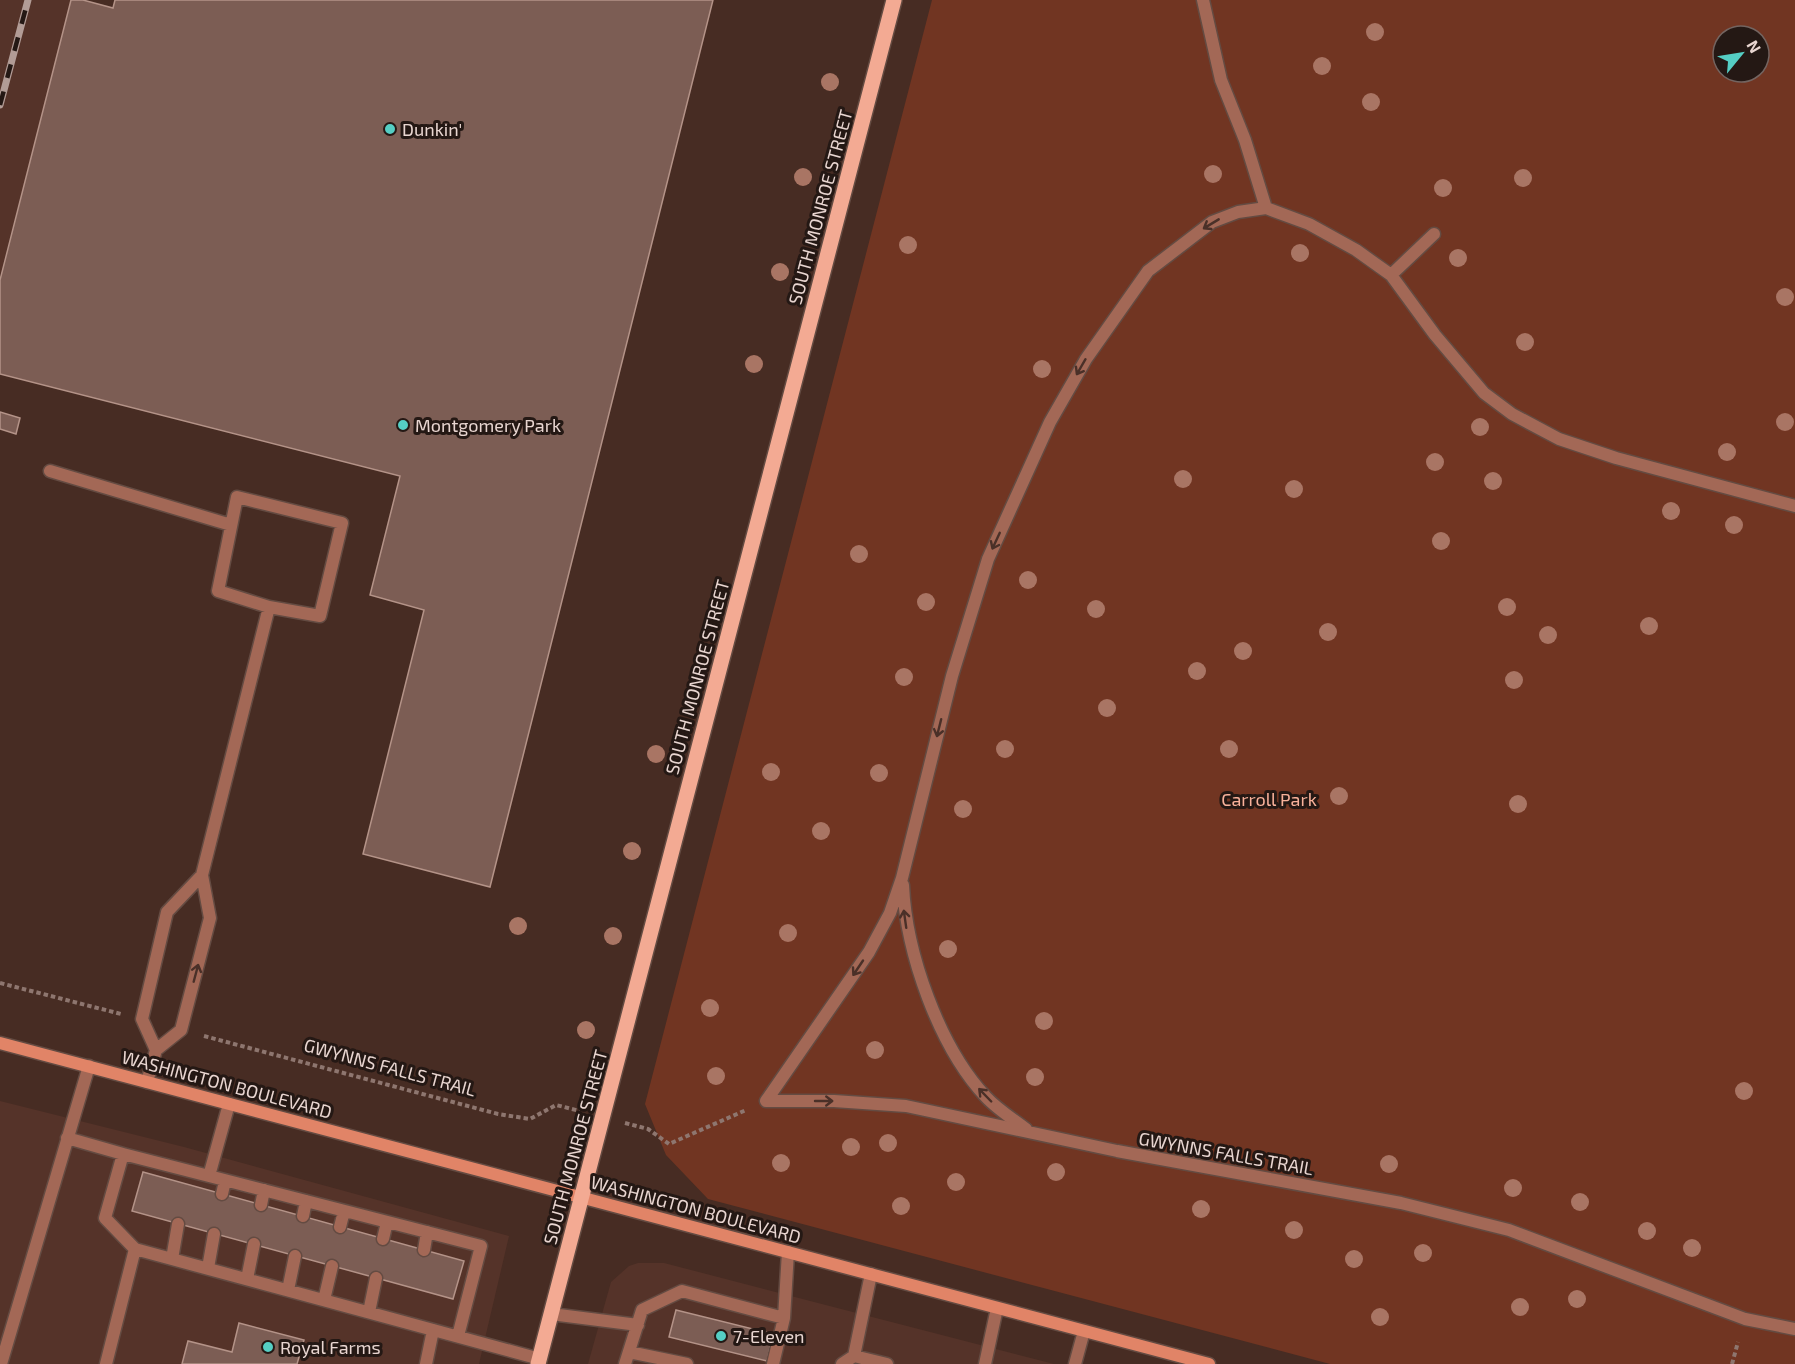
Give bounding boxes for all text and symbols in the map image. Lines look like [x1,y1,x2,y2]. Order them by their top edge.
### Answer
north arrow [1711,24,1771,84]
text: N [1743,36,1766,56]
street label: SOUTH MONROE STREET [783,107,857,307]
place label: Dunkin' [402,118,462,140]
marker: Dunkin' [383,122,397,136]
one-way arrow [1203,219,1220,231]
one-way arrow [1075,358,1087,375]
place label: Montgomery Park [415,414,561,436]
marker: Montgomery Park [396,418,410,432]
one-way arrow [989,532,1001,550]
street label: SOUTH MONROE STREET [660,577,734,777]
one-way arrow [933,718,945,737]
park label: Carroll Park [1221,788,1317,810]
one-way arrow [900,910,911,929]
one-way arrow [852,959,864,976]
one-way arrow [191,964,202,983]
street label: GWYNNS FALLS TRAIL [302,1033,478,1101]
street label: WASHINGTON BOULEVARD [120,1045,334,1123]
street label: SOUTH MONROE STREET [538,1047,612,1247]
one-way arrow [977,1087,992,1102]
one-way arrow [814,1095,834,1107]
street label: GWYNNS FALLS TRAIL [1137,1127,1315,1179]
street label: WASHINGTON BOULEVARD [589,1170,803,1248]
place label: 7-Eleven [733,1325,805,1347]
marker: 7-Eleven [714,1329,728,1343]
place label: Royal Farms [280,1336,381,1358]
marker: Royal Farms [261,1340,275,1354]

